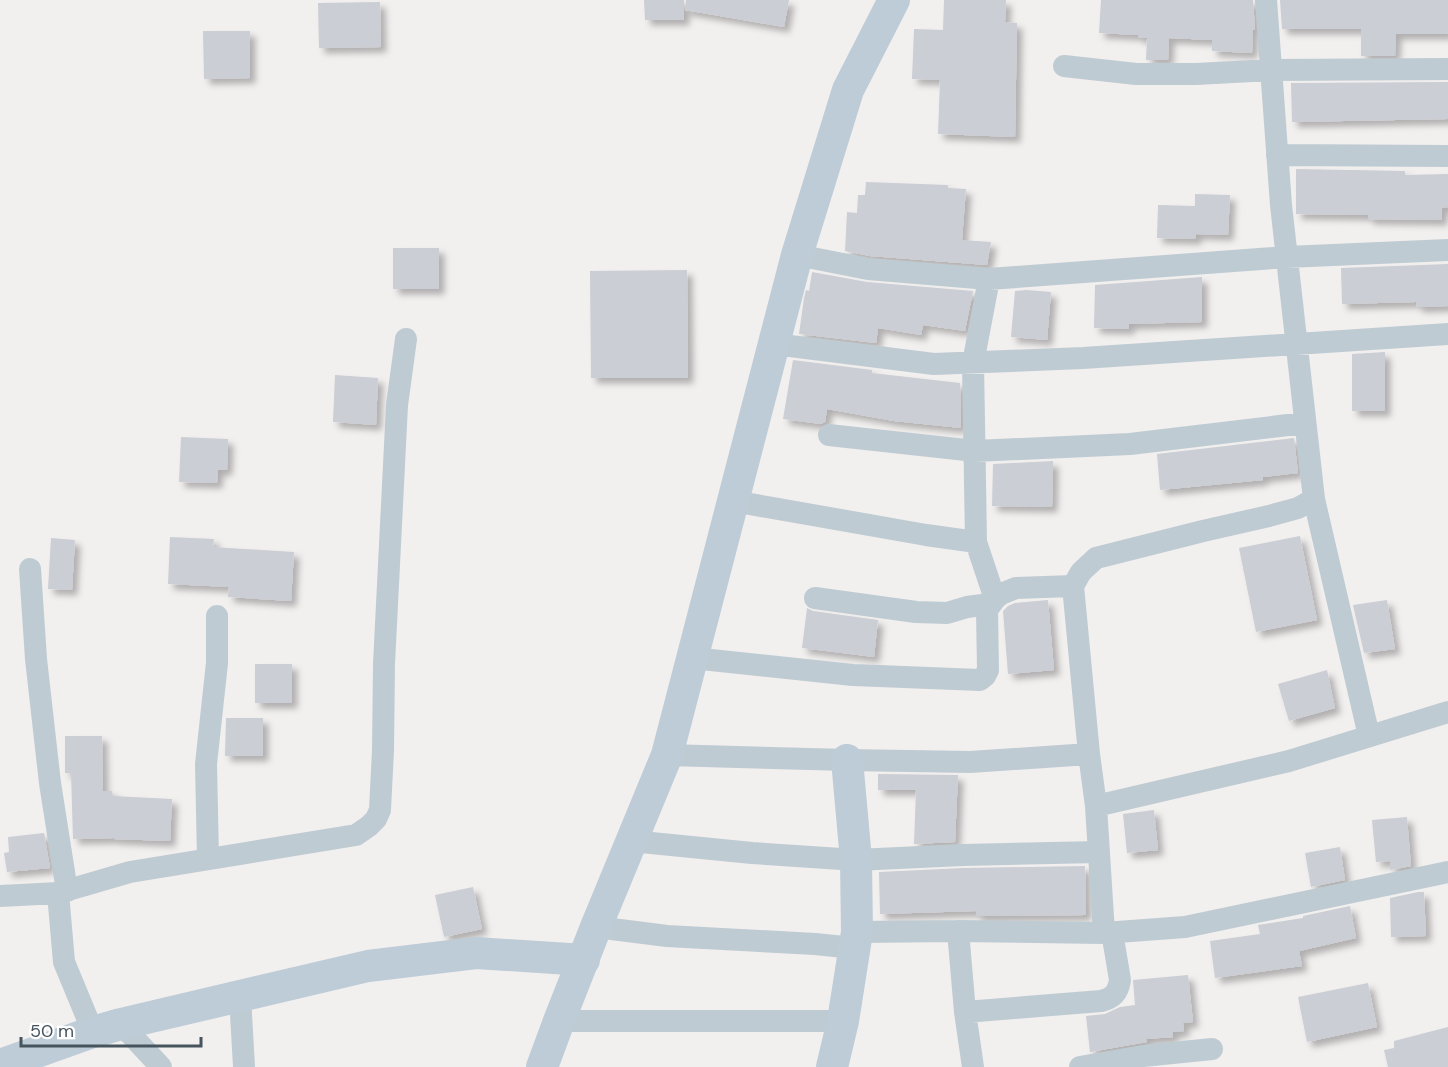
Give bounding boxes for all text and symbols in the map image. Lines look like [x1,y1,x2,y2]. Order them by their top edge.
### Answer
scale bar [21,1010,201,1048]
text: 50 m [30,1019,74,1043]

